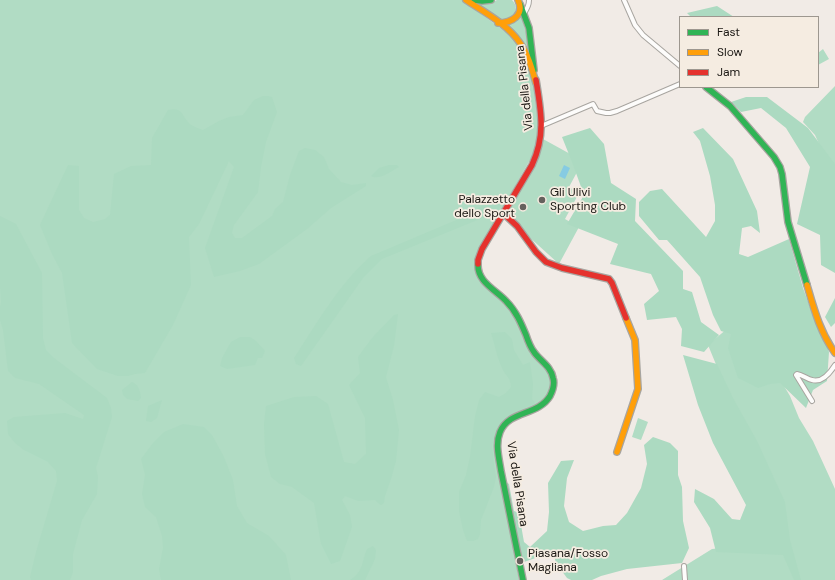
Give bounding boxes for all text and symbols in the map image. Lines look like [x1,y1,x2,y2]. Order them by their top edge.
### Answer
legend [679,16,819,88]
text: Fast [717,24,740,40]
text: Slow [717,44,743,60]
street label: Via della Pisana [513,45,537,131]
text: Jam [717,64,740,80]
place label: Gli Ulivi Sporting Club [550,186,626,214]
place label: Palazzetto dello Sport [454,193,515,221]
marker: Gli Ulivi Sporting Club [537,195,547,205]
marker: Palazzetto dello Sport [518,202,528,212]
street label: Via della Pisana [503,440,531,528]
place label: Piasana/Fosso Magliana [528,547,608,575]
marker: Piasana/Fosso Magliana [515,556,525,566]

